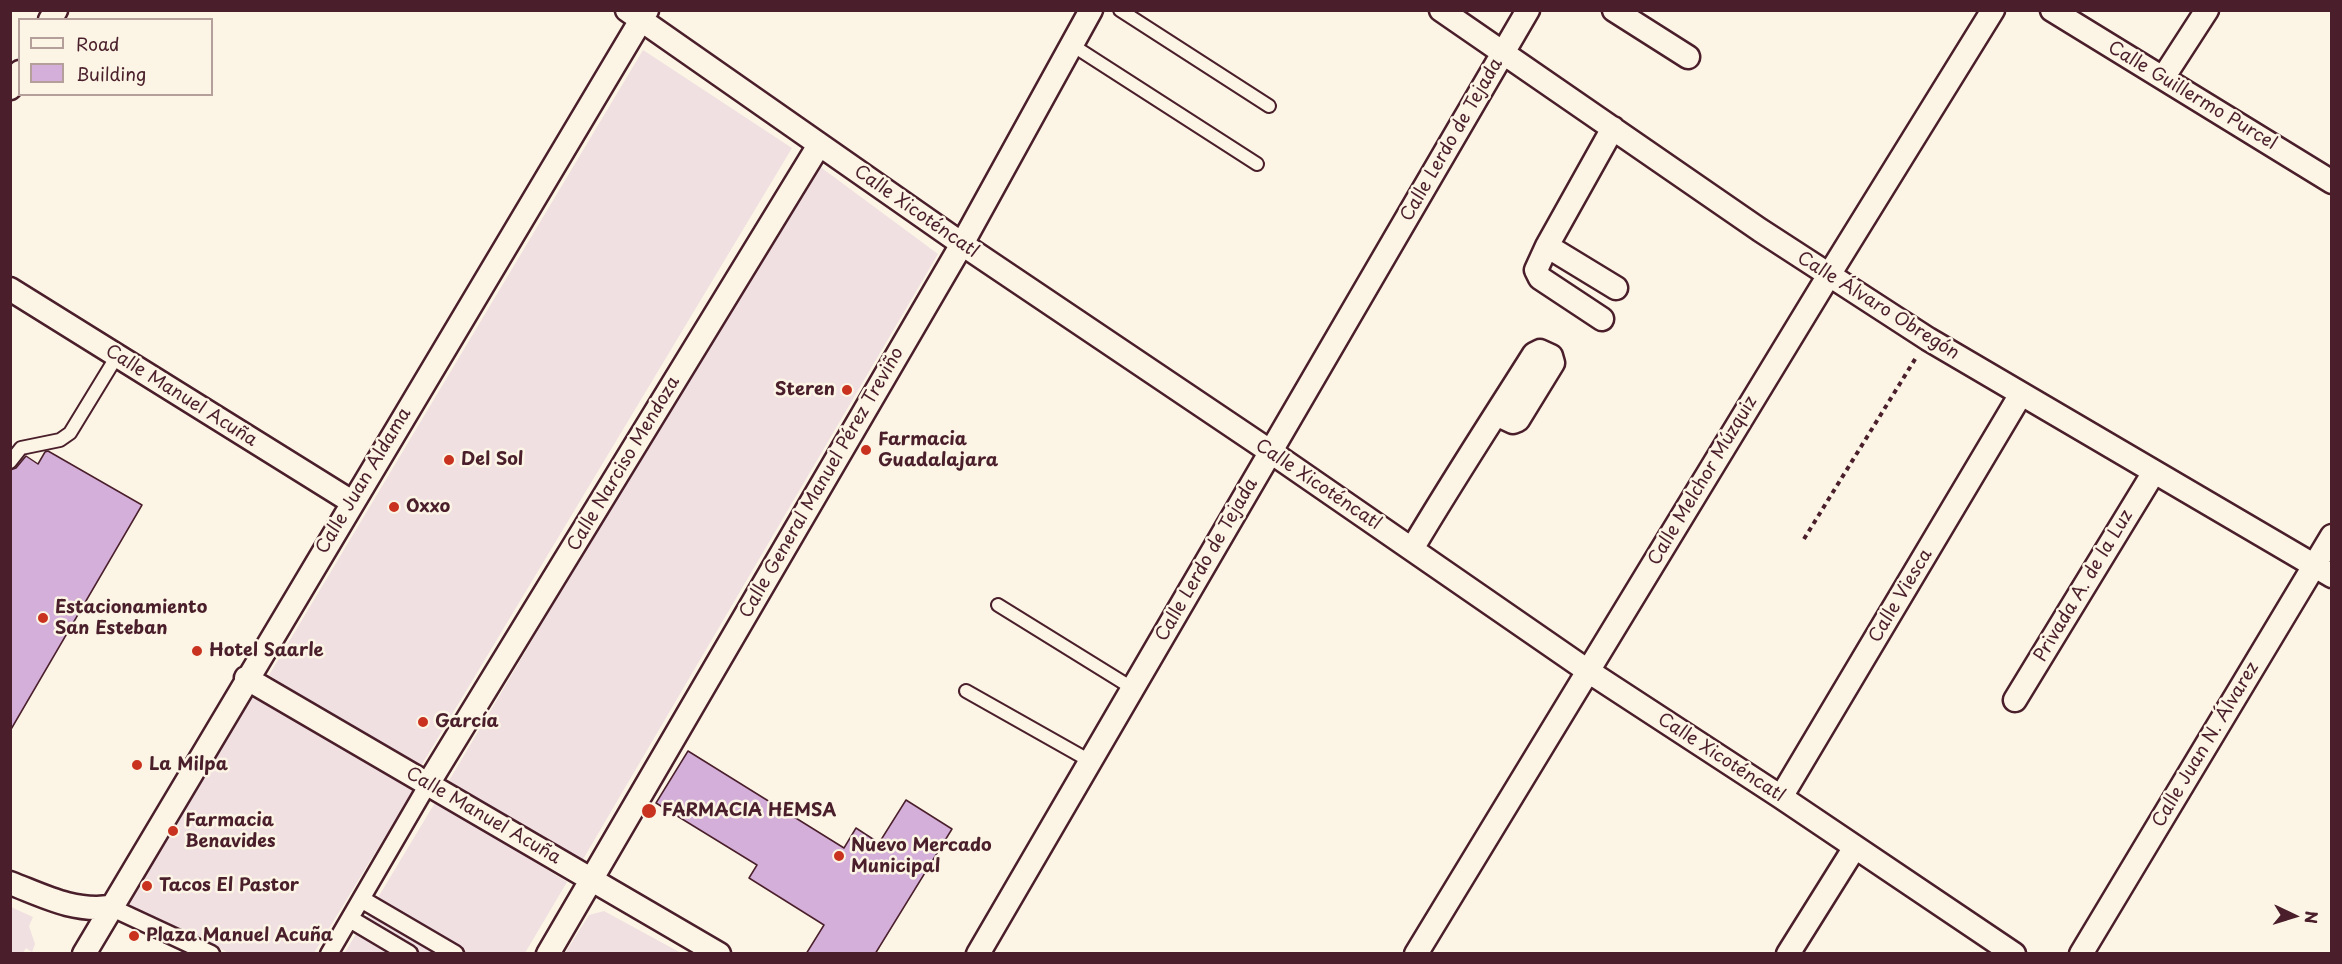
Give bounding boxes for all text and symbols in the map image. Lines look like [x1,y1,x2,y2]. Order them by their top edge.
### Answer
legend [18,18,213,96]
text: Road [76,30,120,57]
street label: Calle Guillermo Purcel [2104,37,2280,155]
street label: Calle Lerdo de Tejada [1396,54,1508,226]
text: Building [76,60,146,87]
street label: Calle Xicoténcatl [850,161,982,263]
street label: Calle Álvaro Obregón [1793,247,1963,365]
street label: Calle Manuel Acuña [101,340,261,452]
street label: Calle General Manuel Pérez Treviño [735,344,909,622]
street label: Calle Narciso Mendoza [563,373,685,555]
place label: Steren [775,379,835,401]
marker: Steren [840,383,854,397]
street label: Calle Melchor Múzquiz [1644,392,1762,570]
street label: Calle Juan Aldama [312,404,416,558]
place label: Farmacia Guadalajara [878,429,998,472]
street label: Calle Xicoténcatl [1251,435,1385,535]
marker: Farmacia Guadalajara [859,443,873,457]
place label: Del Sol [461,449,523,471]
marker: Del Sol [442,453,456,467]
street label: Calle Lerdo de Tejada [1151,474,1263,646]
place label: Oxxo [406,496,450,518]
marker: Oxxo [387,500,401,514]
street label: Privada A. de la Luz [2030,506,2138,666]
street label: Calle Viesca [1865,545,1937,647]
place label: Estacionamiento San Esteban [55,597,207,640]
marker: Estacionamiento San Esteban [36,611,50,625]
place label: Hotel Saarle [209,640,324,662]
marker: Hotel Saarle [190,644,204,658]
street label: Calle Juan N. Álvarez [2148,659,2264,831]
street label: Calle Xicoténcatl [1653,709,1789,807]
place label: García [435,711,499,733]
marker: García [416,715,430,729]
place label: La Milpa [149,754,228,776]
marker: La Milpa [130,758,144,772]
street label: Calle Manuel Acuña [402,763,564,869]
place label: FARMACIA HEMSA [662,800,836,822]
marker: FARMACIA HEMSA [640,802,658,820]
place label: Farmacia Benavides [185,810,276,852]
marker: Farmacia Benavides [166,824,180,838]
place label: Nuevo Mercado Municipal [851,835,992,878]
marker: Nuevo Mercado Municipal [832,849,846,863]
place label: Tacos El Pastor [159,875,299,897]
marker: Tacos El Pastor [140,879,154,893]
north arrow [2264,886,2324,946]
text: N [2300,910,2324,924]
place label: Plaza Manuel Acuña [146,925,333,947]
marker: Plaza Manuel Acuña [127,929,141,943]

